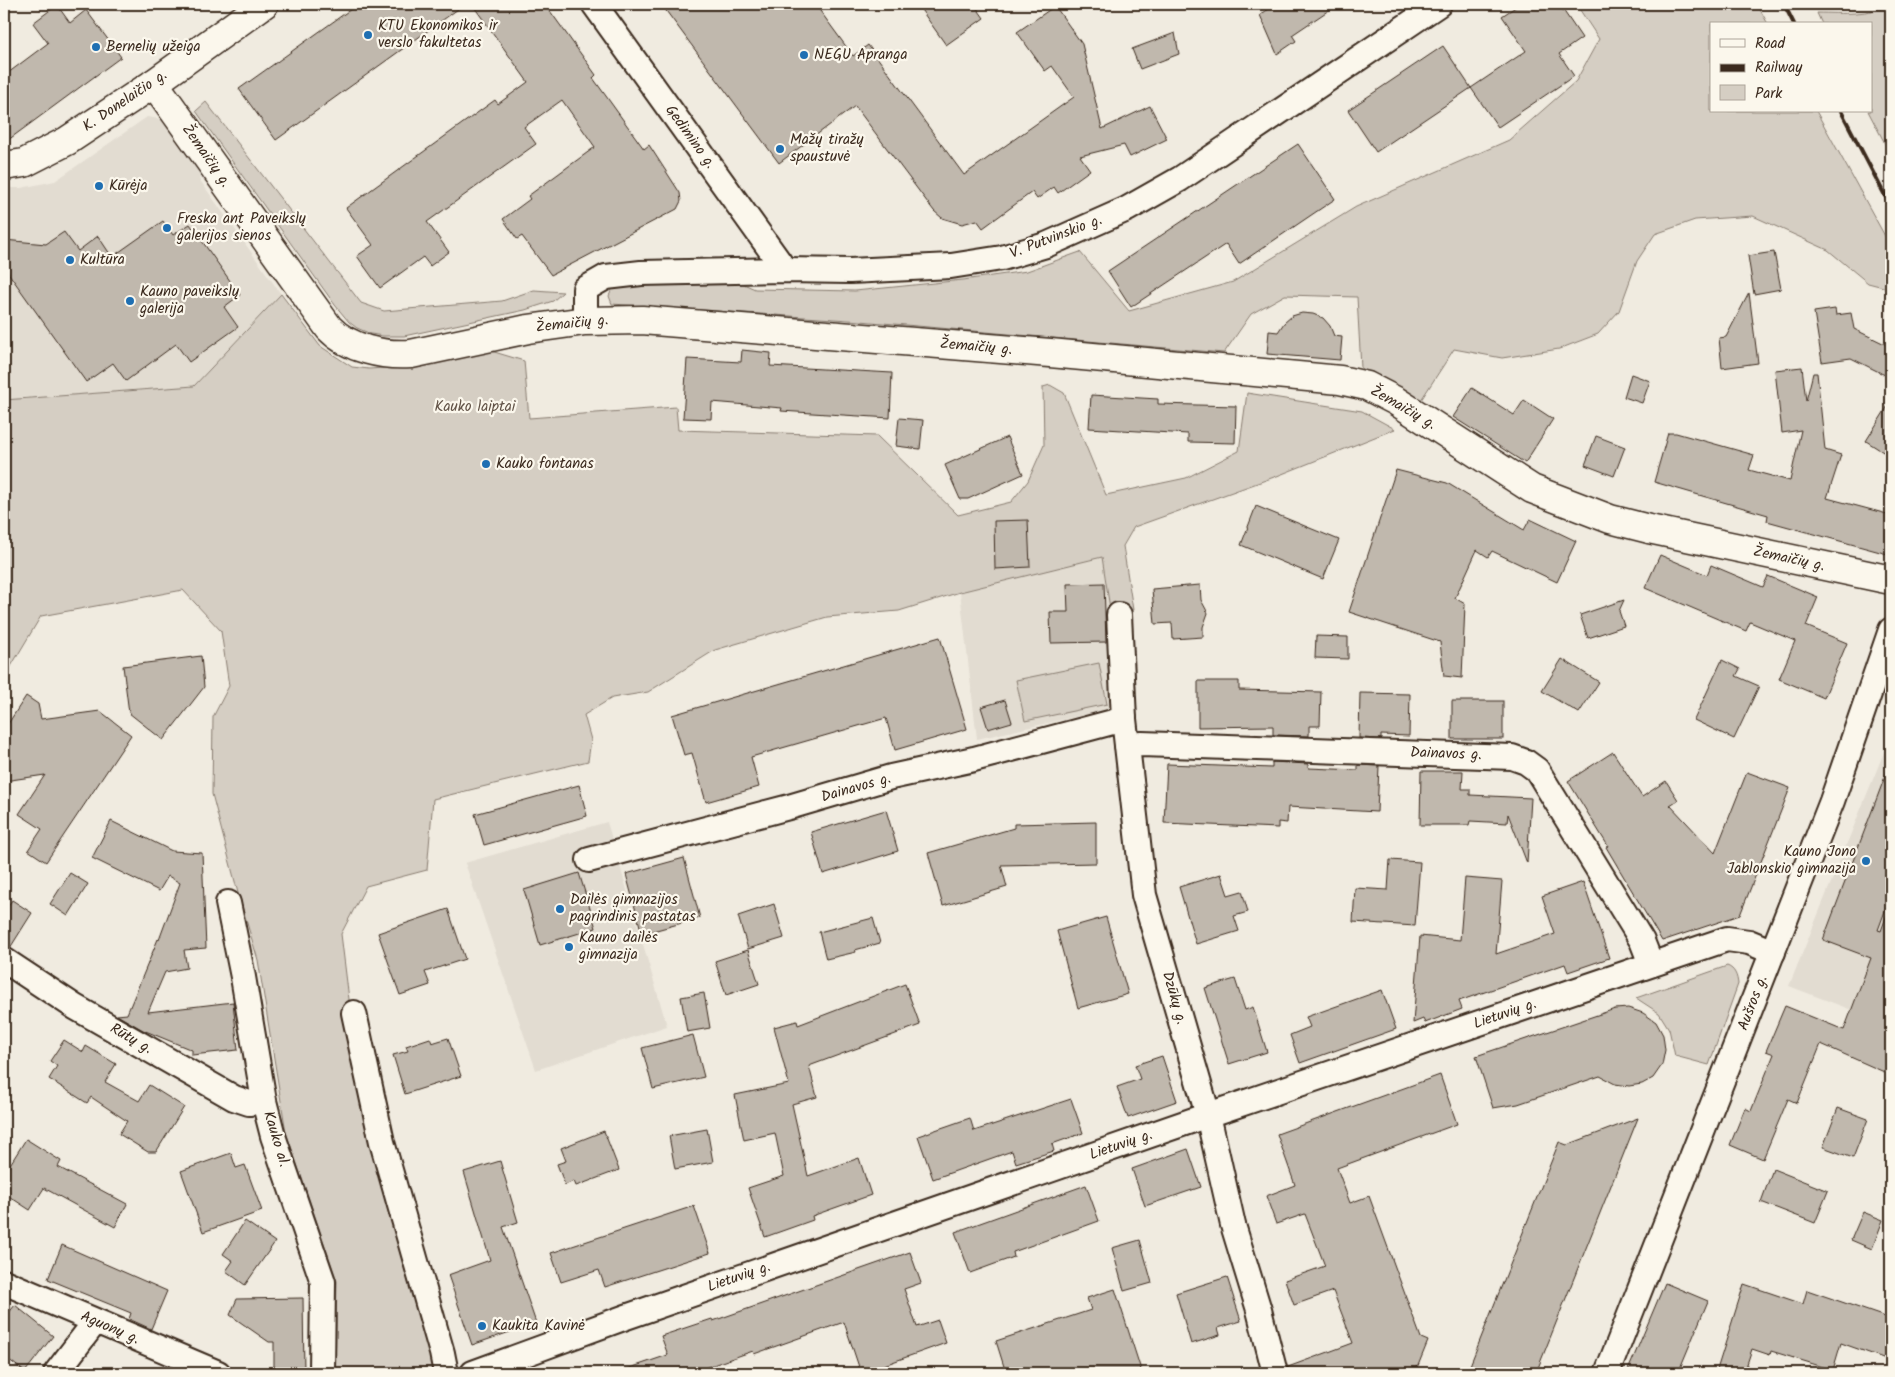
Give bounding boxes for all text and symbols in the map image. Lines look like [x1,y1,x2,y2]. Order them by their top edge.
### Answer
place label: KTU Ekonomikos ir verslo fakultetas [378,14,499,55]
legend [1710,22,1872,112]
marker: KTU Ekonomikos ir verslo fakultetas [362,29,374,41]
text: Road [1755,32,1786,56]
place label: Bernelių užeiga [106,35,201,59]
marker: Bernelių užeiga [90,41,102,53]
place label: NEGU Apranga [814,43,908,67]
marker: NEGU Apranga [798,49,810,61]
text: Railway [1755,56,1803,80]
street label: K. Donelaičio g. [78,64,172,138]
text: Park [1755,82,1783,106]
street label: Gedimino g. [659,100,721,174]
street label: Žemaičių g. [175,119,237,193]
place label: Mažų tiražų spaustuvė [790,128,864,169]
marker: Mažų tiražų spaustuvė [774,143,786,155]
place label: Kūrėja [109,174,147,198]
marker: Kūrėja [93,180,105,192]
place label: Freska ant Paveikslų galerijos sienos [176,207,306,248]
street label: V. Putvinskio g. [1006,208,1106,266]
marker: Freska ant Paveikslų galerijos sienos [161,222,173,234]
place label: Kultūra [80,248,125,272]
marker: Kultūra [64,254,76,266]
place label: Kauno paveikslų galerija [139,280,239,321]
marker: Kauno paveikslų galerija [124,295,136,307]
street label: Žemaičių g. [535,308,609,340]
street label: Žemaičių g. [939,332,1013,362]
street label: Žemaičių g. [1365,379,1441,437]
park label: Kauko laiptai [435,395,517,419]
place label: Kauko fontanas [496,452,594,476]
marker: Kauko fontanas [480,458,492,470]
street label: Žemaičių g. [1751,540,1827,578]
street label: Dainavos g. [1410,741,1482,767]
street label: Dainavos g. [818,767,894,809]
place label: Kauno Jono Jablonskio gimnazija [1727,840,1856,881]
marker: Kauno Jono Jablonskio gimnazija [1860,855,1872,867]
place label: Dailės gimnazijos pagrindinis pastatas [569,888,696,929]
marker: Dailės gimnazijos pagrindinis pastatas [554,903,566,915]
place label: Kauno dailės gimnazija [578,926,658,967]
marker: Kauno dailės gimnazija [563,941,575,953]
street label: Dzūkų g. [1155,969,1193,1027]
street label: Aušros g. [1731,972,1775,1034]
street label: Lietuvių g. [1470,992,1540,1036]
street label: Rūtų g. [105,1017,157,1061]
street label: Kauko al. [256,1108,296,1170]
street label: Lietuvių g. [1086,1123,1156,1167]
street label: Lietuvių g. [704,1255,774,1299]
street label: Aguonų g. [77,1305,143,1351]
place label: Kaukita Kavinė [492,1314,585,1338]
marker: Kaukita Kavinė [476,1320,488,1332]

